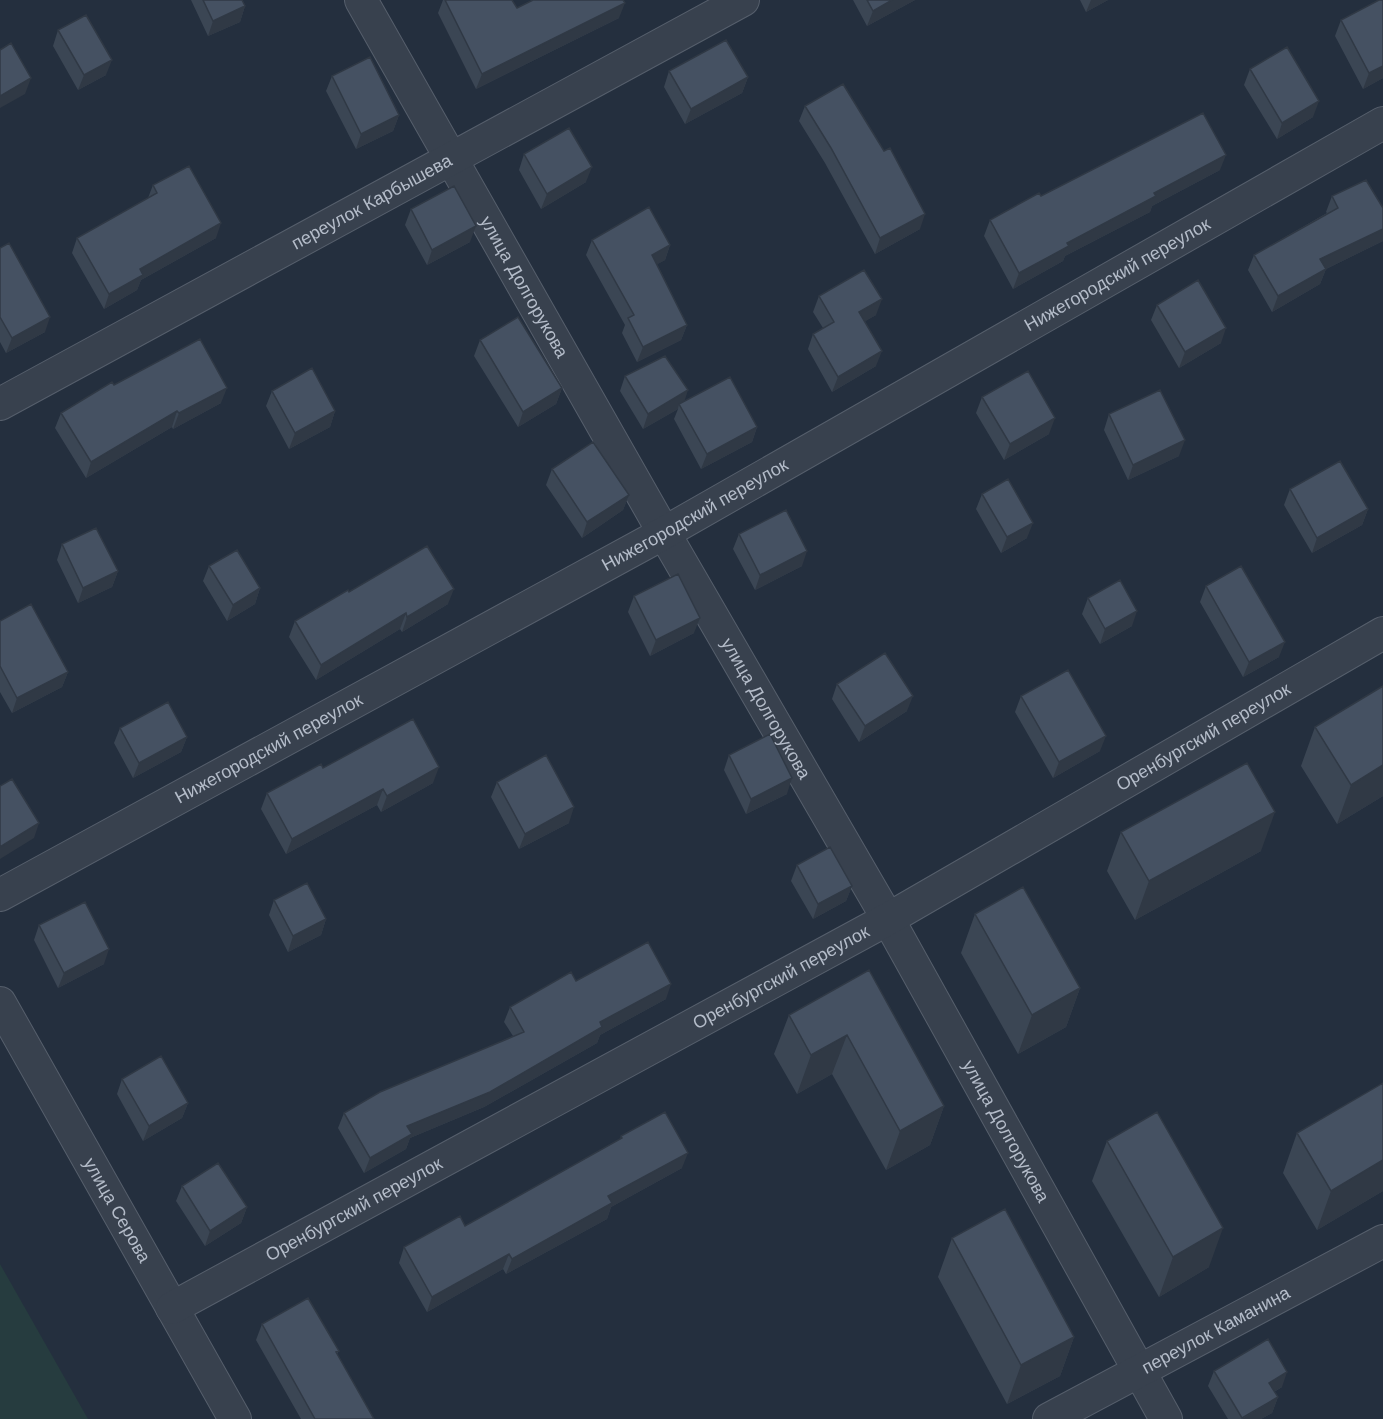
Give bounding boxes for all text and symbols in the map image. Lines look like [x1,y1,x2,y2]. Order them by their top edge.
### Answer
street label: переулок Карбышева [288,150,456,254]
street label: улица Долгорукова [476,213,573,362]
street label: Нижегородский переулок [1021,214,1214,335]
street label: Нижегородский переулок [598,454,791,575]
street label: улица Долгорукова [717,634,815,783]
street label: Оренбургский переулок [1113,679,1294,795]
street label: Нижегородский переулок [172,689,366,808]
street label: Оренбургский переулок [689,921,873,1033]
street label: улица Долгорукова [958,1056,1054,1206]
street label: Оренбургский переулок [262,1153,446,1265]
street label: улица Серова [80,1154,155,1267]
street label: переулок Каманина [1138,1282,1294,1378]

